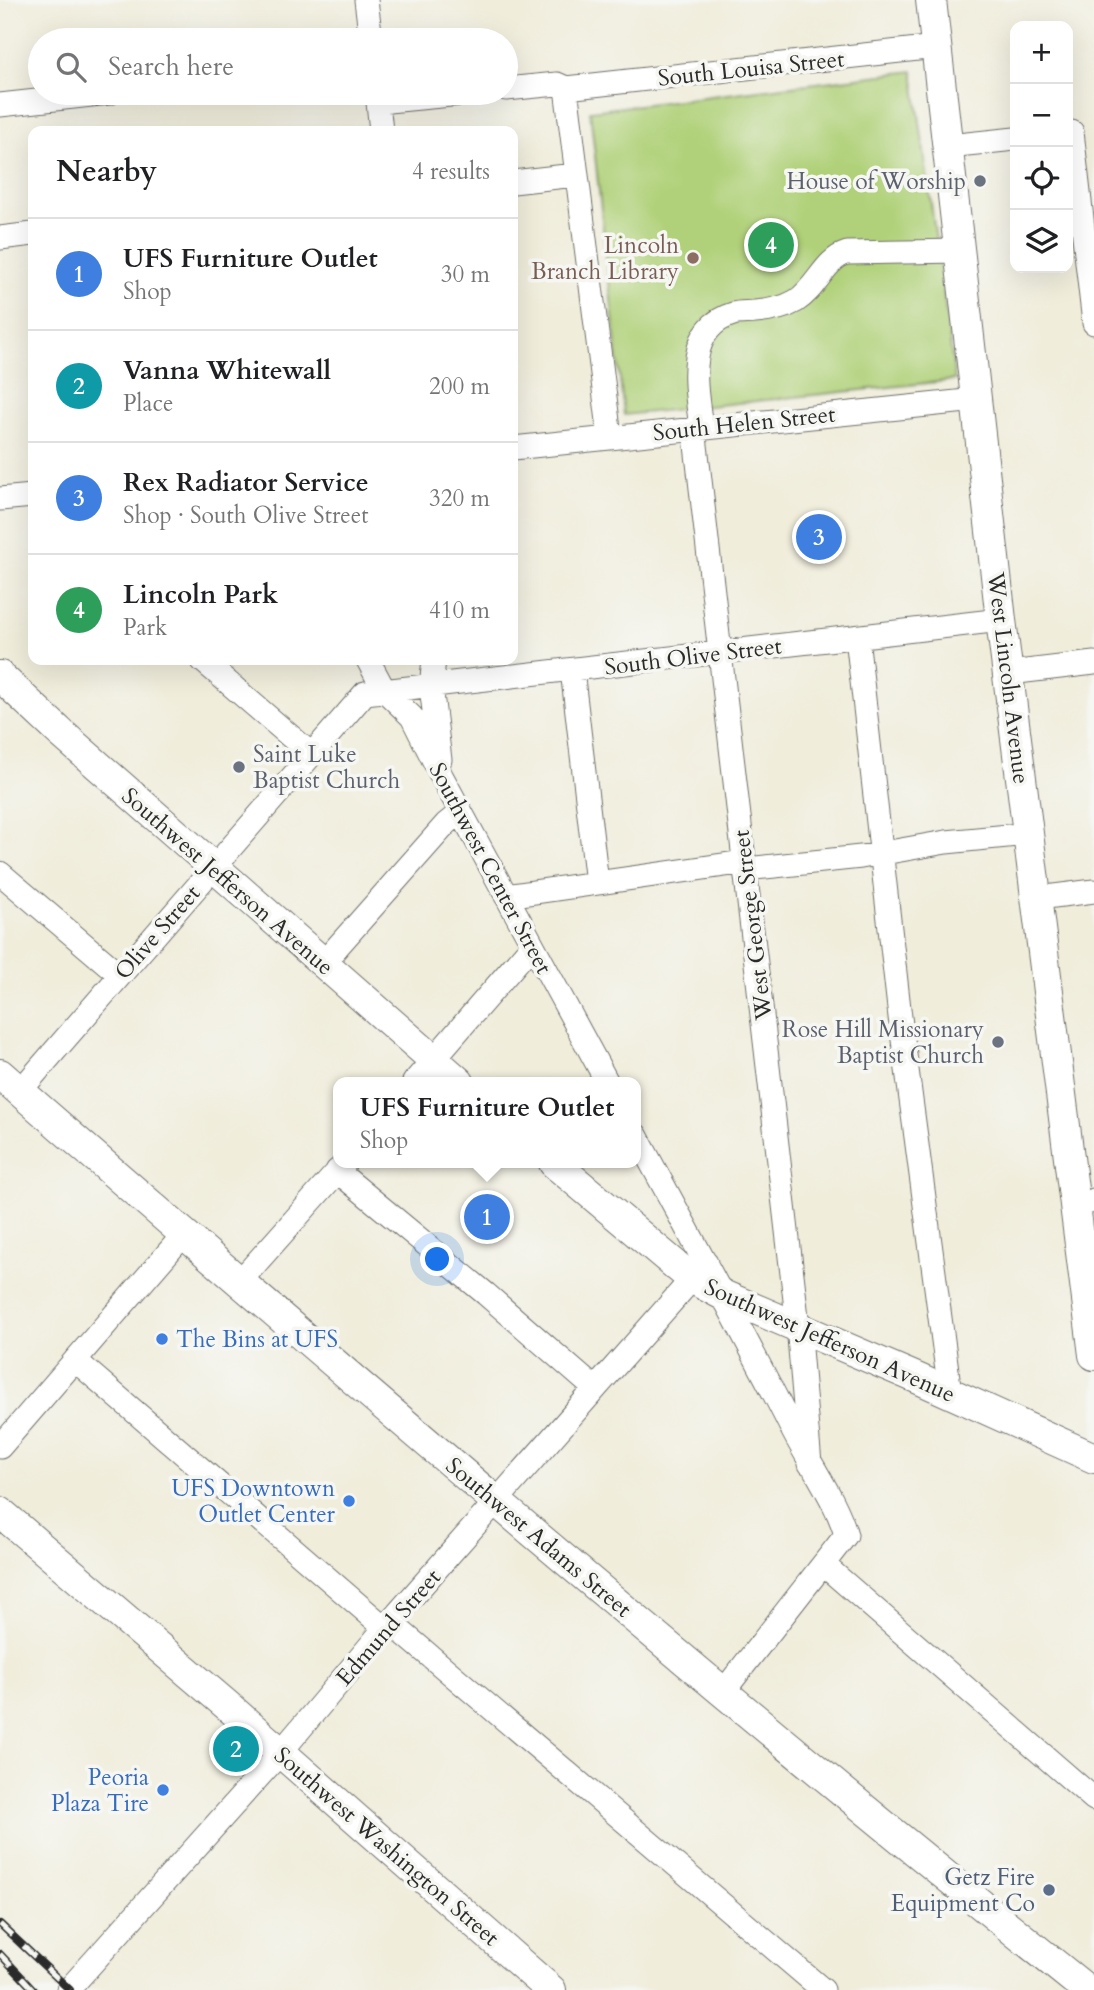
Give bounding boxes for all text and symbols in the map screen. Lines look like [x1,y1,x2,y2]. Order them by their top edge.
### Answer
map controls [1010,21,1073,273]
button: + [1010,21,1073,84]
search box [28,28,518,105]
street label: South Louisa Street [656,43,846,94]
icon: search [52,48,90,86]
text: Search here [108,49,234,84]
button: − [1010,84,1073,147]
button: locate [1010,147,1073,210]
text: Nearby [56,151,157,192]
text: 4 results [412,156,490,187]
place label: House of Worship [787,166,966,197]
marker: House of Worship [972,173,988,189]
button: layers [1010,210,1073,273]
pin: 4 [748,219,794,271]
place label: Lincoln Branch Library [531,230,679,287]
text: UFS Furniture Outlet [123,241,378,276]
marker: Lincoln Branch Library [685,250,701,266]
text: 1 [73,259,85,290]
text: 30 m [441,259,490,290]
text: Shop [123,276,172,307]
text: Vanna Whitewall [123,353,331,388]
text: 2 [73,371,85,402]
text: 200 m [429,371,490,402]
text: Place [123,388,173,419]
street label: South Helen Street [651,399,837,448]
text: Rex Radiator Service [123,465,369,500]
text: 3 [73,483,85,514]
text: 320 m [429,483,490,514]
text: Shop · South Olive Street [123,500,368,531]
pin: 3 [796,511,842,563]
street label: West Lincoln Avenue [980,569,1037,786]
text: Lincoln Park [123,577,278,612]
text: 4 [73,595,85,626]
text: 410 m [429,595,490,626]
text: Park [123,612,167,643]
street label: South Olive Street [603,630,784,683]
place label: Saint Luke Baptist Church [253,739,400,796]
street label: Southwest Center Street [422,757,559,979]
marker: Saint Luke Baptist Church [231,759,247,775]
street label: Southwest Jefferson Avenue [115,781,340,982]
street label: West George Street [725,828,780,1023]
street label: Olive Street [108,878,207,986]
place label: Rose Hill Missionary Baptist Church [782,1014,984,1071]
marker: Rose Hill Missionary Baptist Church [990,1034,1006,1050]
popup [333,1077,641,1168]
text: UFS Furniture Outlet [360,1090,614,1125]
text: Shop [360,1125,408,1156]
pin: 1 [464,1191,510,1243]
your location [420,1242,454,1276]
street label: Southwest Jefferson Avenue [700,1271,960,1410]
place label: The Bins at UFS [176,1324,338,1355]
marker: The Bins at UFS [154,1331,170,1347]
street label: Southwest Adams Street [439,1450,638,1624]
place label: UFS Downtown Outlet Center [172,1473,336,1530]
marker: UFS Downtown Outlet Center [341,1493,357,1509]
street label: Edmund Street [329,1562,448,1692]
pin: 2 [213,1723,259,1775]
street label: Southwest Washington Street [268,1740,506,1953]
place label: Peoria Plaza Tire [51,1762,149,1819]
marker: Peoria Plaza Tire [155,1782,171,1798]
place label: Getz Fire Equipment Co [891,1862,1035,1919]
marker: Getz Fire Equipment Co [1041,1882,1057,1898]

